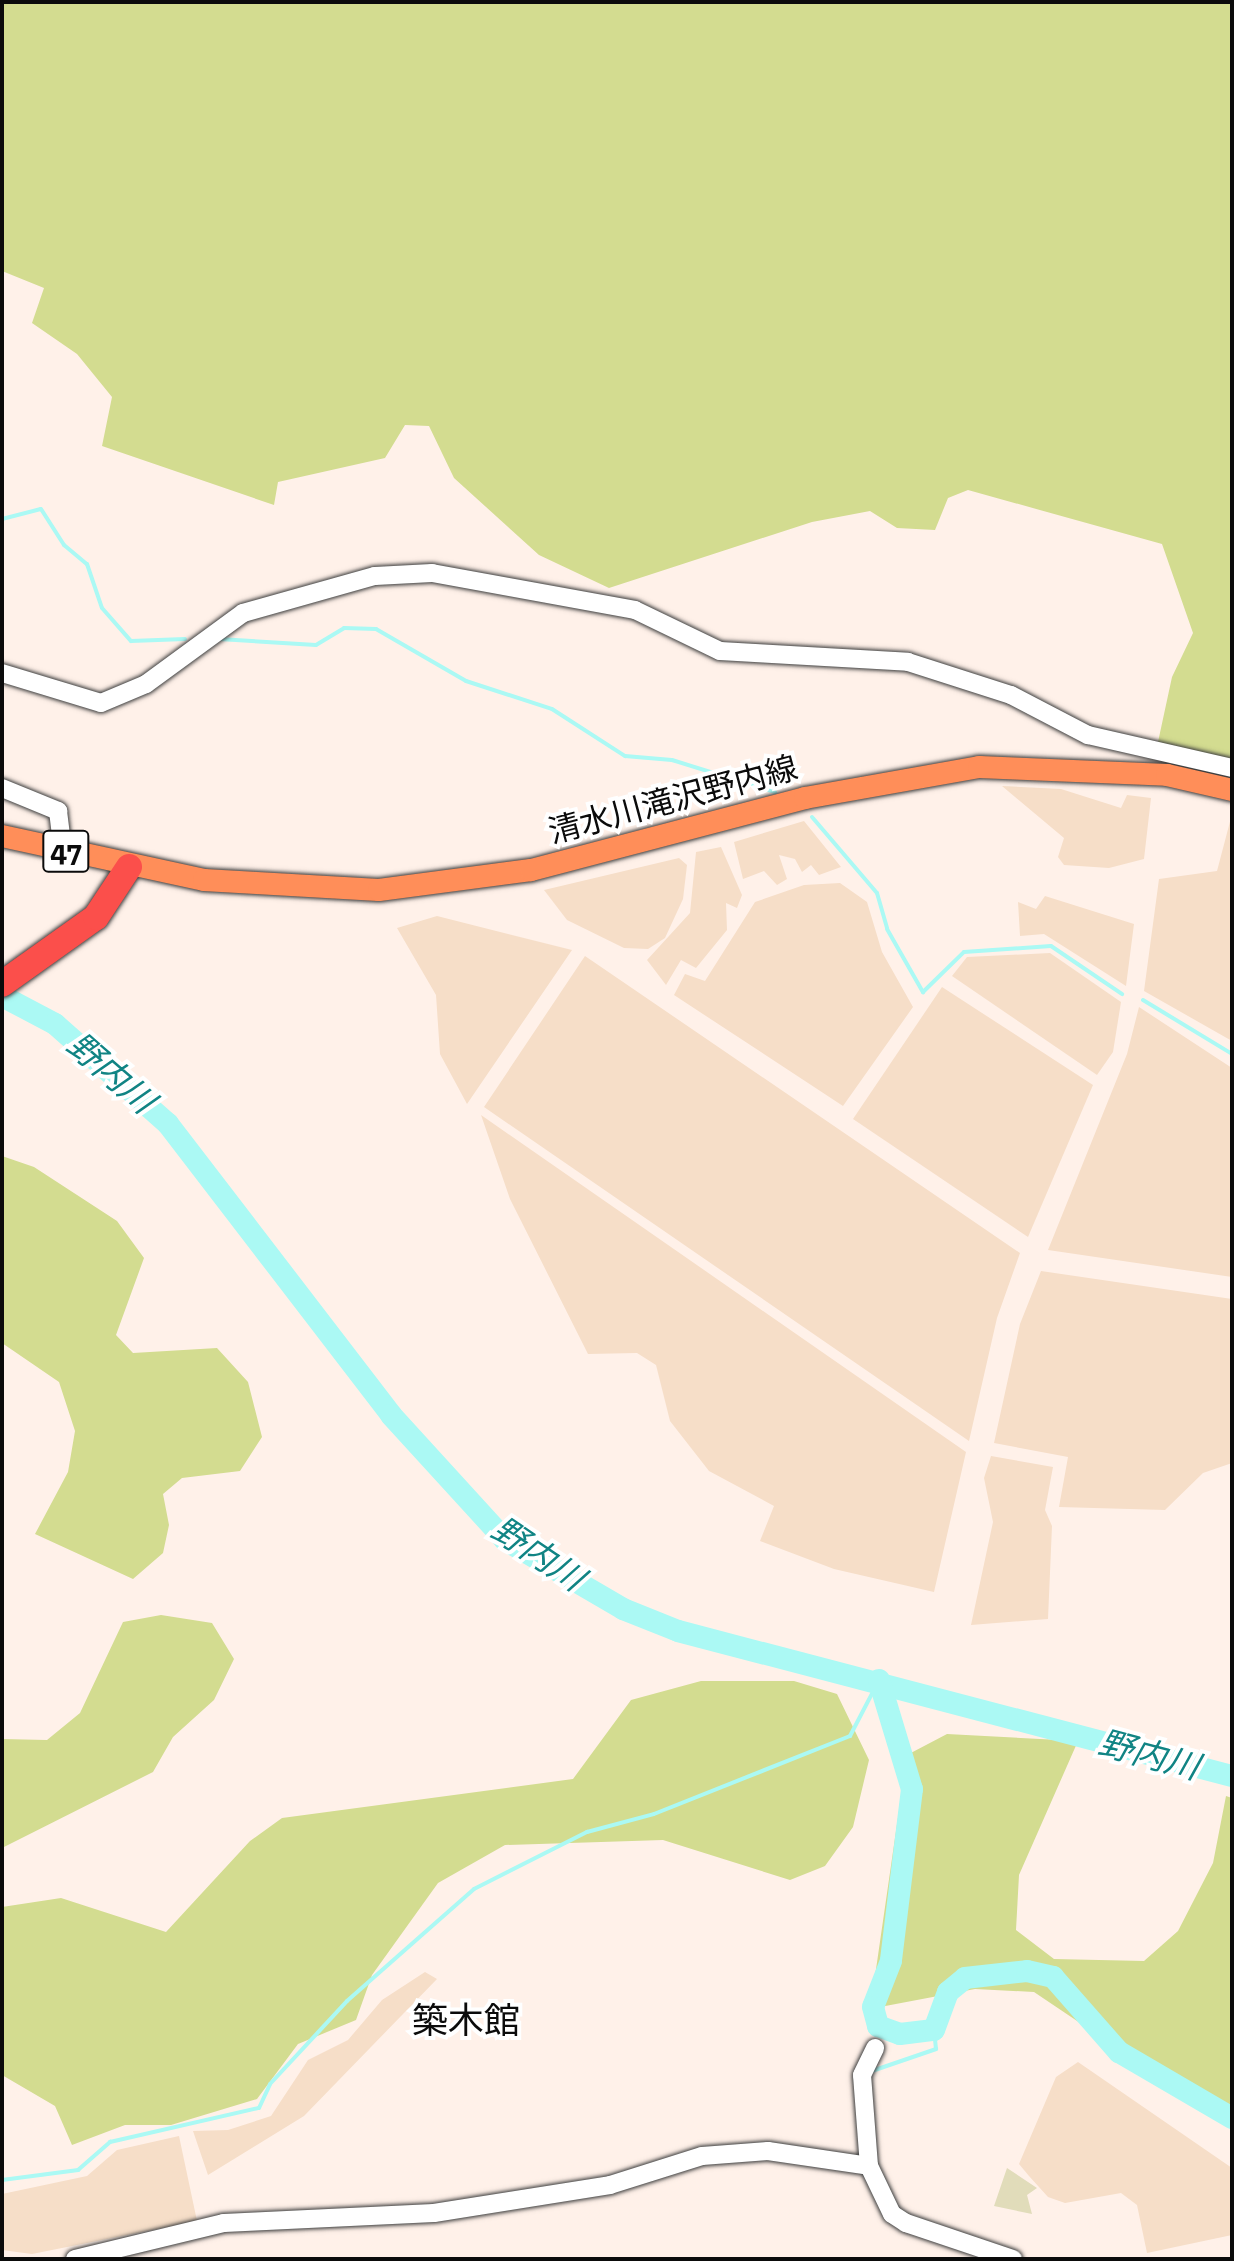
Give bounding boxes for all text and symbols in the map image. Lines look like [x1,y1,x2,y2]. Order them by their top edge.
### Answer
street label: 清水川滝沢野内線 [544,748,802,852]
road number: 47 [42,825,90,877]
water label: 野内川 [59,1024,163,1122]
water label: 野内川 [484,1509,592,1599]
water label: 野内川 [1094,1722,1204,1788]
district label: 築木館 [412,1999,520,2043]

